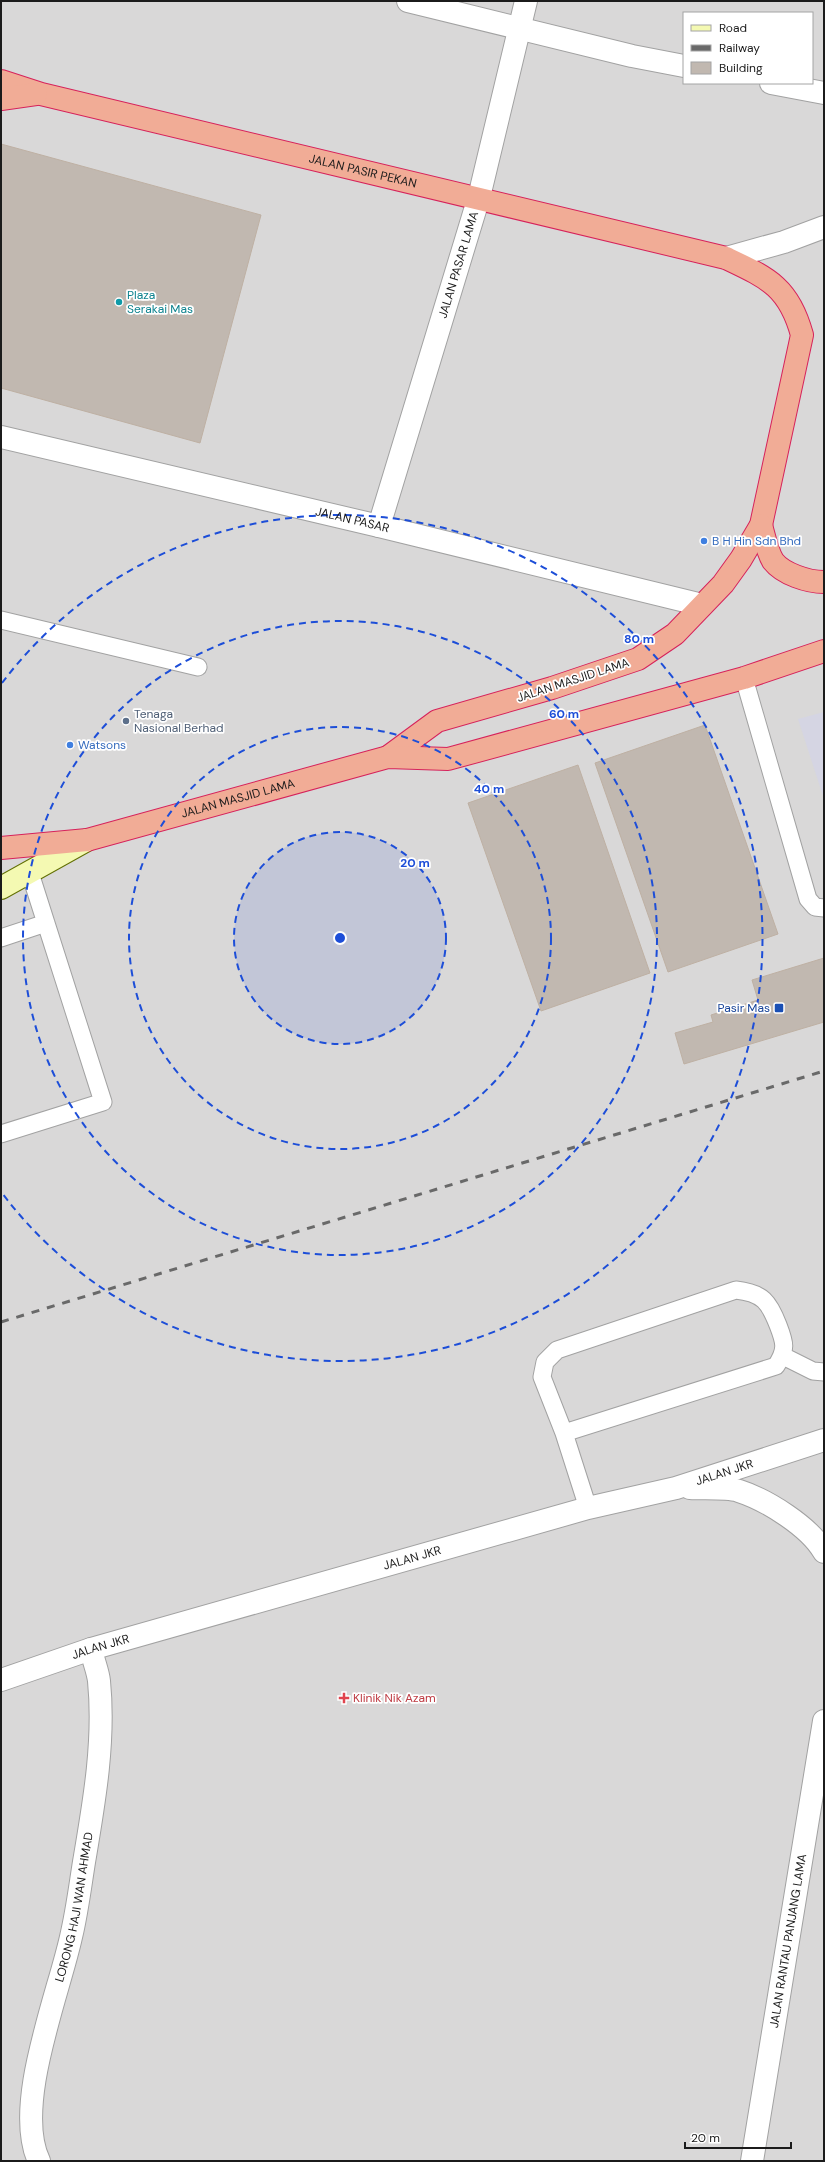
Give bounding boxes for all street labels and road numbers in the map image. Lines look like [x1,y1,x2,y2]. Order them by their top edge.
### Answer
street label: JALAN PASIR PEKAN [307,150,418,192]
street label: JALAN PASAR LAMA [435,209,482,320]
street label: JALAN PASAR [314,503,391,536]
street label: JALAN MASJID LAMA [515,654,631,706]
street label: JALAN MASJID LAMA [179,775,297,822]
street label: JALAN JKR [694,1455,755,1489]
street label: JALAN JKR [381,1542,443,1574]
street label: JALAN JKR [69,1630,131,1663]
street label: LORONG HAJI WAN AHMAD [51,1831,97,1984]
street label: JALAN RANTAU PANJANG LAMA [766,1853,810,2029]

